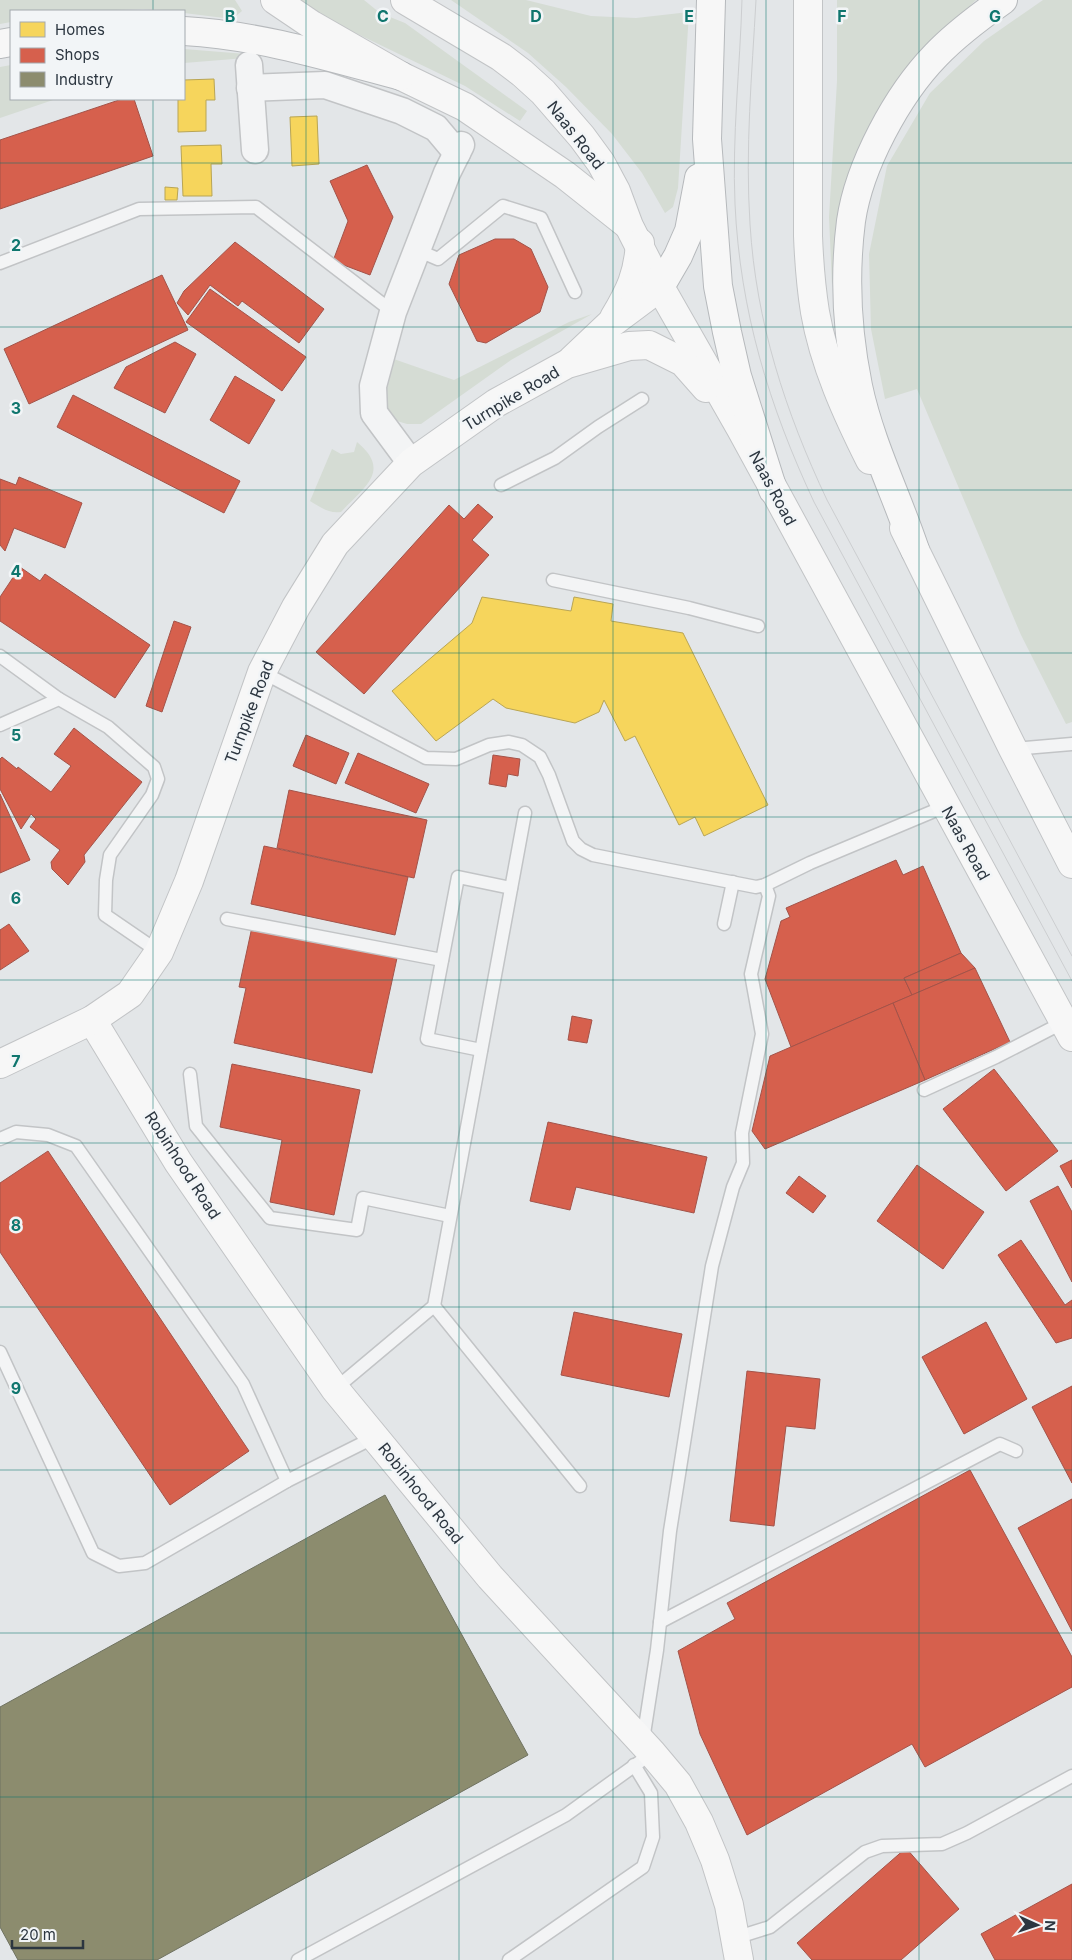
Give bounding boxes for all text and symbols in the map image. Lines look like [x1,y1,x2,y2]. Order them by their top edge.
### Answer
text: B [225,6,235,26]
text: C [377,6,389,26]
text: D [530,6,542,26]
text: E [684,6,694,26]
text: F [837,6,847,26]
text: G [989,6,1001,26]
legend [10,10,185,100]
text: Homes [55,20,105,39]
text: Shops [55,45,100,64]
text: Industry [55,70,114,89]
street label: Naas Road [543,97,609,173]
text: 2 [11,235,21,255]
street label: Turnpike Road [459,361,563,435]
text: 3 [11,398,21,418]
street label: Naas Road [745,447,801,529]
text: 4 [11,561,22,581]
street label: Turnpike Road [220,658,278,766]
text: 5 [11,725,21,745]
street label: Naas Road [937,802,995,884]
text: 6 [11,888,21,908]
text: 7 [11,1051,21,1071]
street label: Robinhood Road [141,1107,225,1223]
text: 8 [11,1215,21,1235]
text: 9 [11,1378,21,1398]
street label: Robinhood Road [374,1438,468,1548]
north arrow [1012,1900,1062,1950]
scale bar [12,1918,84,1950]
text: N [1042,1920,1059,1931]
text: 20 m [20,1925,56,1944]

